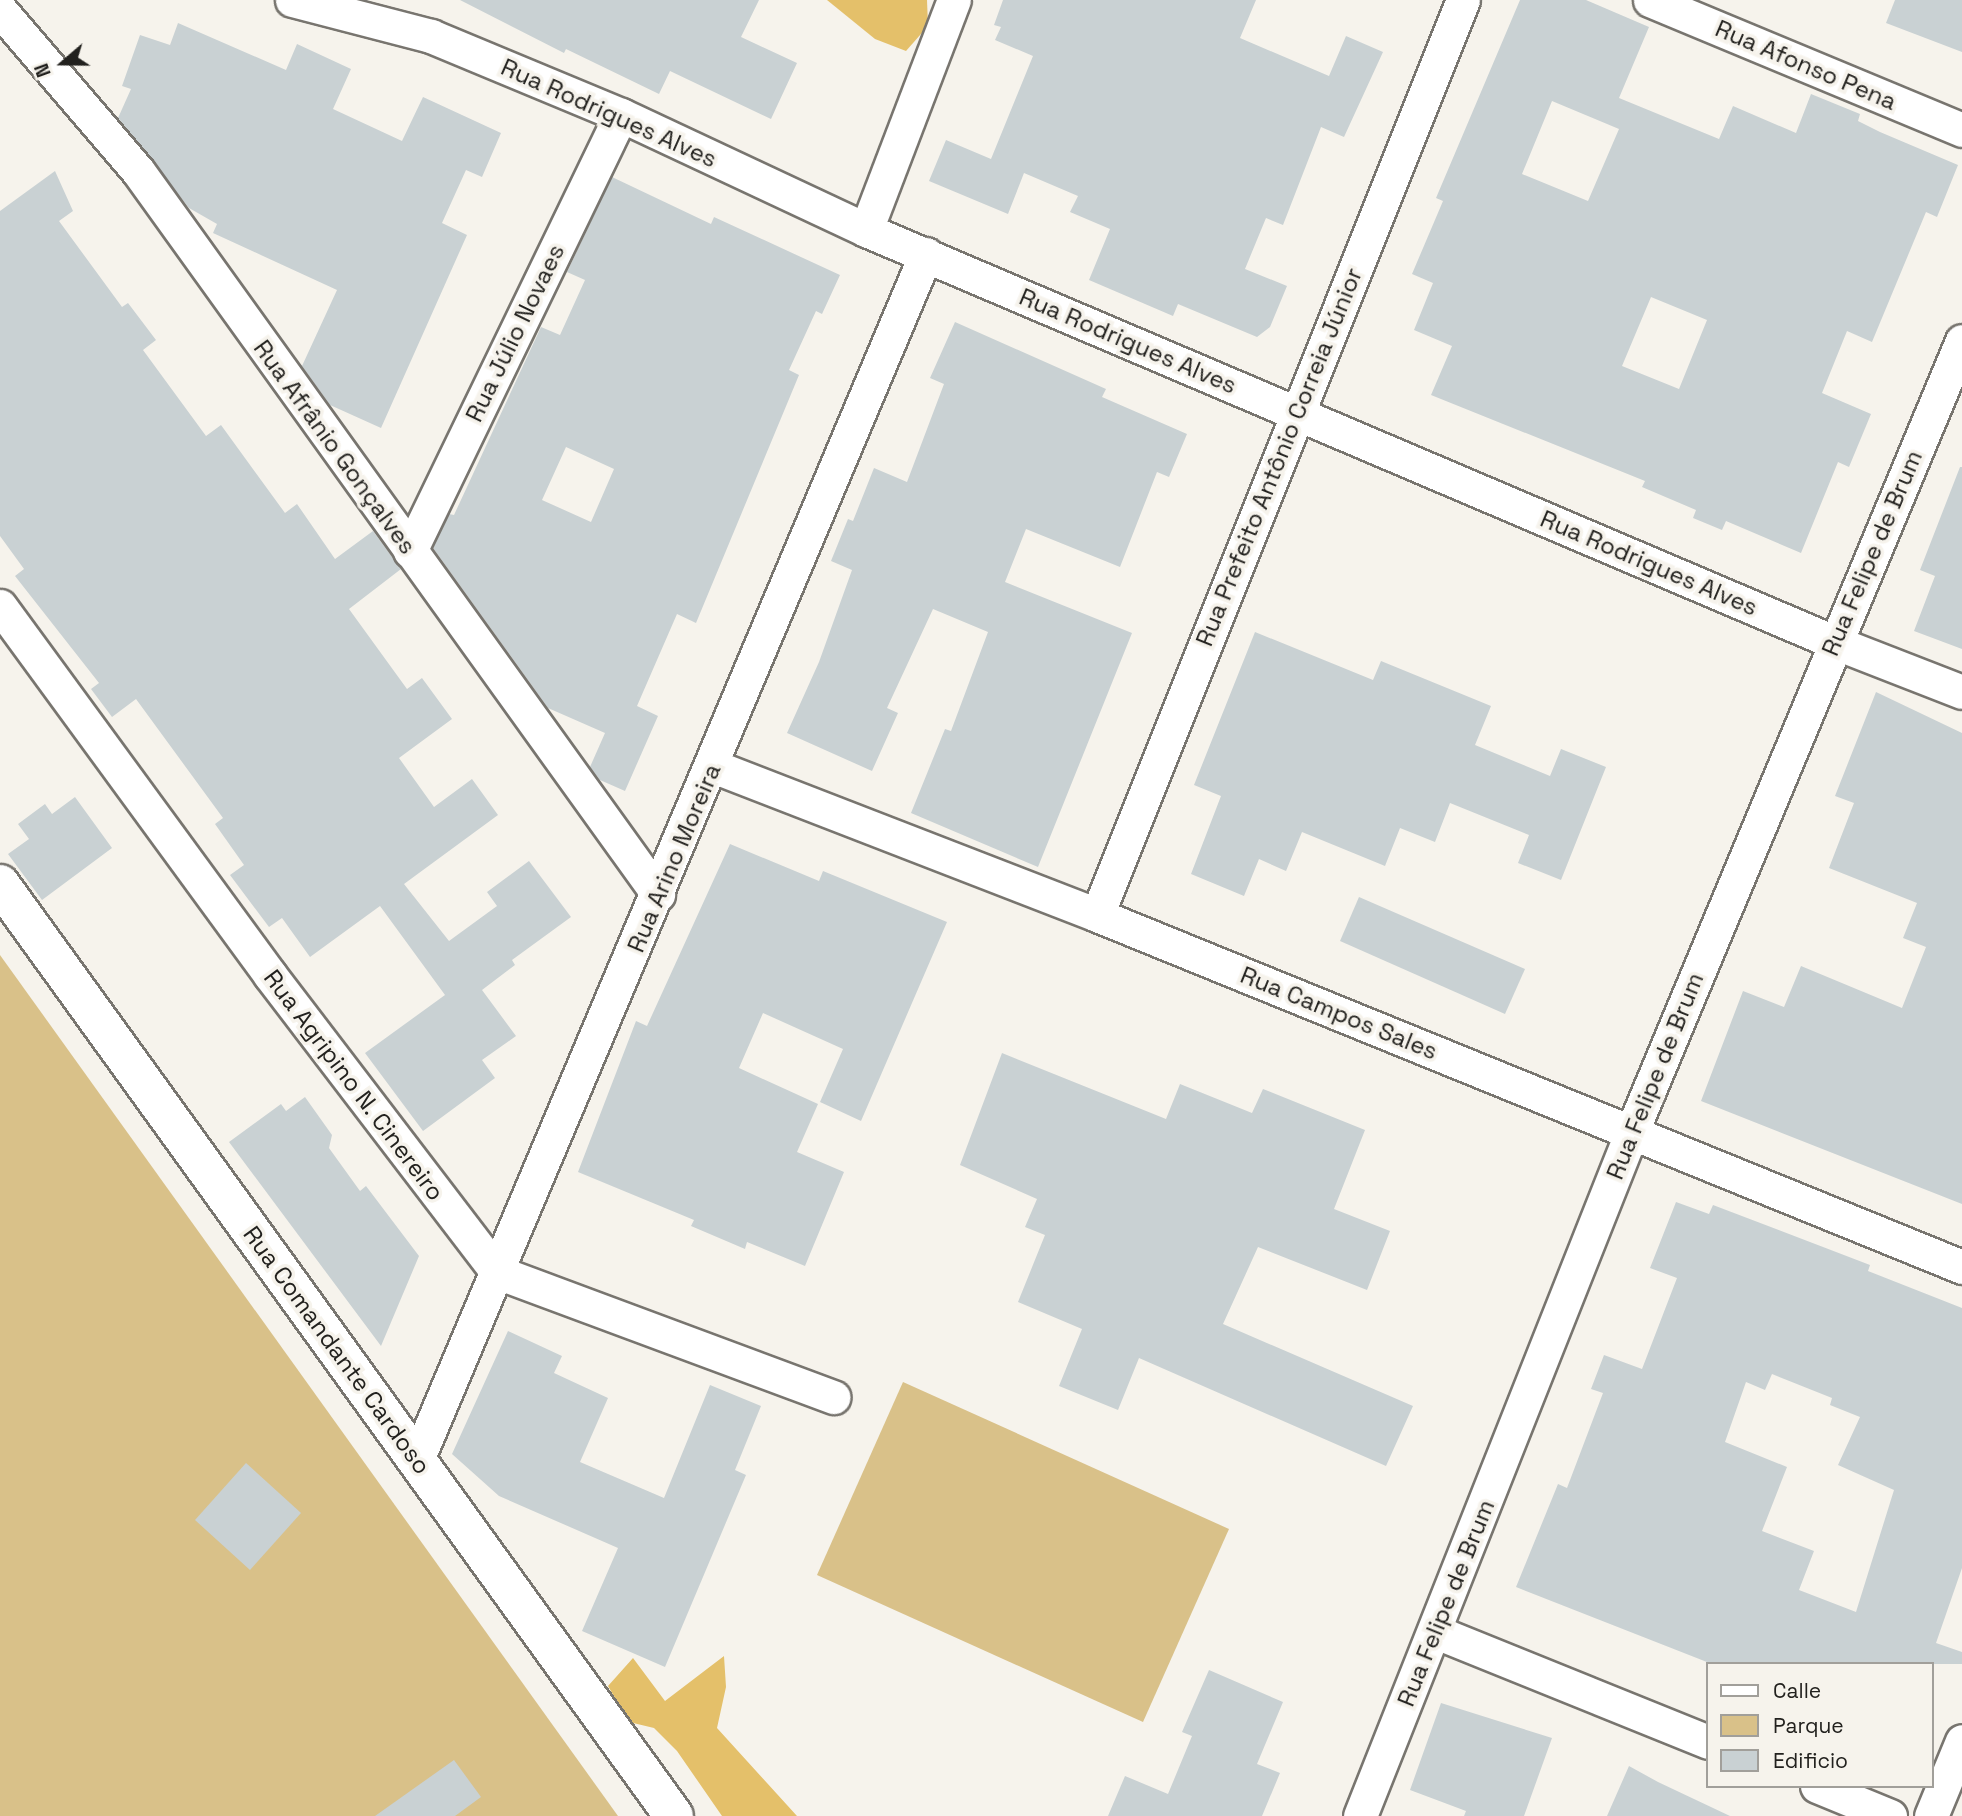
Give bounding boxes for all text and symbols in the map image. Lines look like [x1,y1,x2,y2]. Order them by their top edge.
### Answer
street label: Rua Afonso Pena [1711,14,1901,116]
north arrow [28,28,98,98]
street label: Rua Rodrigues Alves [496,52,722,174]
text: N [29,60,57,81]
street label: Rua Júlio Novaes [460,239,570,427]
street label: Rua Prefeito Antônio Correia Júnior [1190,264,1368,650]
street label: Rua Rodrigues Alves [1015,282,1241,400]
street label: Rua Afrânio Gonçalves [248,334,422,560]
street label: Rua Felipe de Brum [1816,446,1928,660]
street label: Rua Rodrigues Alves [1536,504,1762,622]
street label: Rua Arino Moreira [621,759,727,957]
street label: Rua Campos Sales [1236,960,1442,1066]
street label: Rua Agripino N. Cinereiro [257,963,451,1207]
street label: Rua Felipe de Brum [1600,968,1710,1184]
street label: Rua Comandante Cardoso [237,1220,437,1480]
street label: Rua Felipe de Brum [1391,1495,1501,1711]
legend [1706,1662,1934,1788]
text: Calle [1773,1677,1821,1704]
text: Parque [1773,1712,1844,1739]
text: Edificio [1773,1747,1848,1774]

